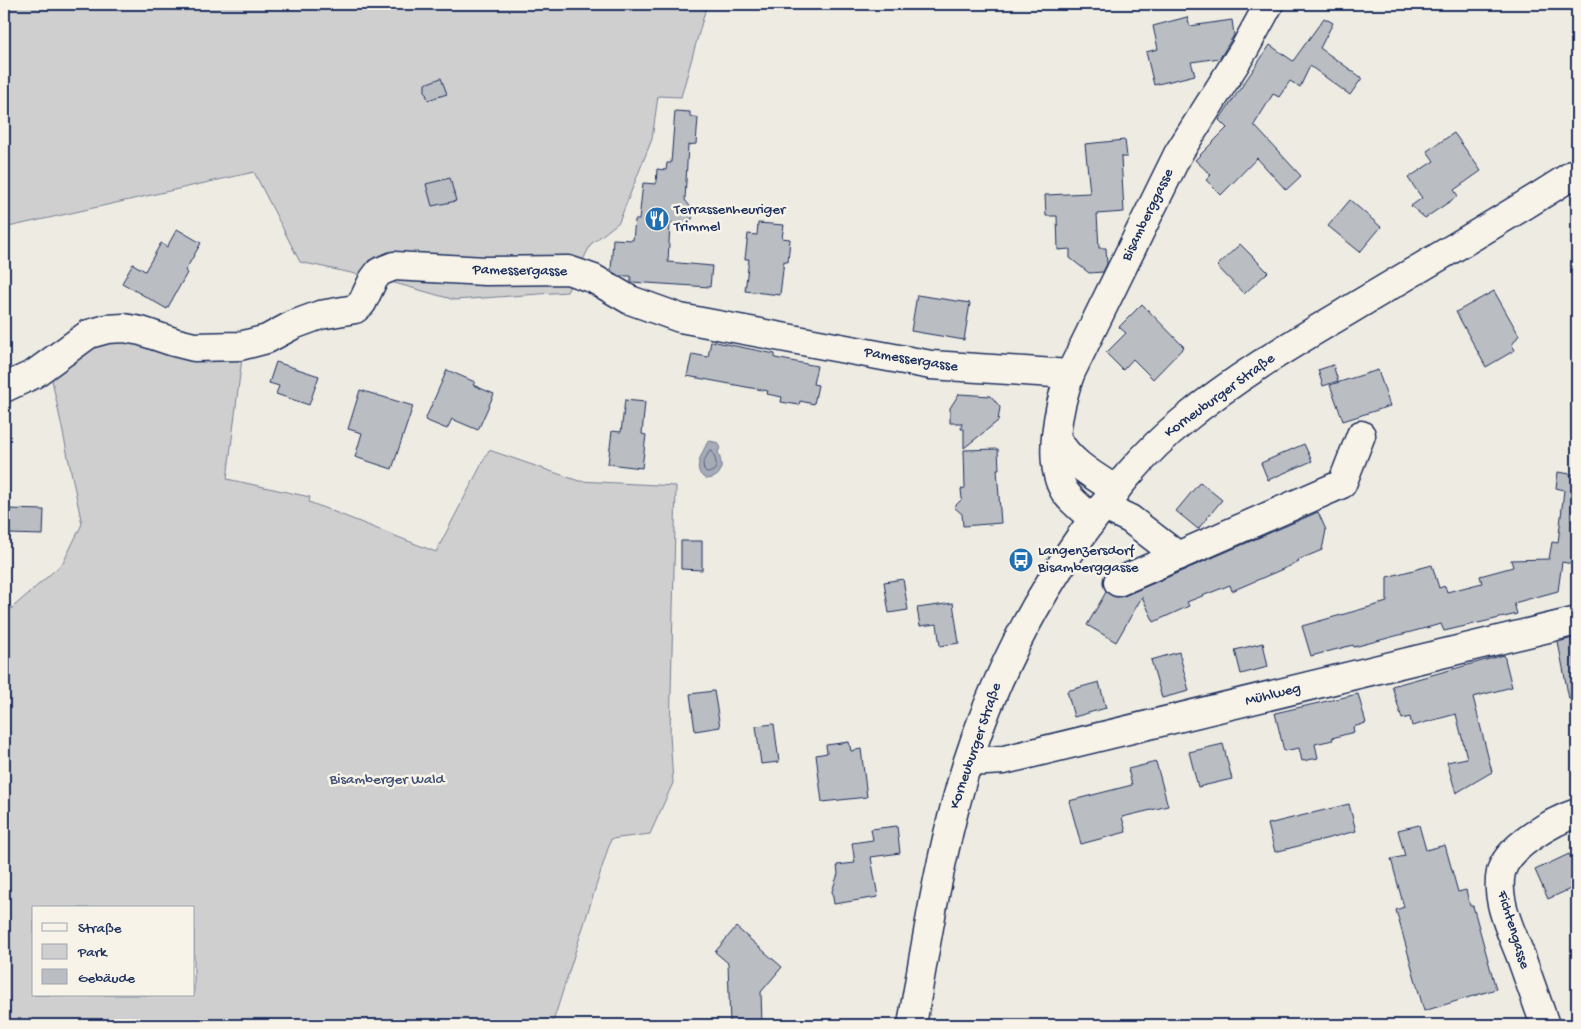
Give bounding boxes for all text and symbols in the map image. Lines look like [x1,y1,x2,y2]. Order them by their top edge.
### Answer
street label: Bisamberggasse [1117,166,1178,265]
place label: Terrassenheuriger Trimmel [673,201,787,236]
restaurant icon: Terrassenheuriger Trimmel [644,206,670,232]
street label: Pamessergasse [471,261,568,281]
street label: Pamessergasse [862,344,959,376]
street label: Korneuburger Straße [1161,350,1279,442]
place label: Langenzersdorf Bisamberggasse [1037,542,1139,577]
bus stop icon: Langenzersdorf Bisamberggasse [1008,547,1034,573]
street label: Mühlweg [1243,679,1303,711]
street label: Korneuburger Straße [946,680,1006,811]
park label: Bisamberger Wald [329,771,446,789]
street label: Fichtengasse [1492,888,1533,971]
legend [32,906,195,996]
text: Straße [78,920,122,938]
text: Park [77,944,108,962]
text: Gebäude [78,970,135,988]

